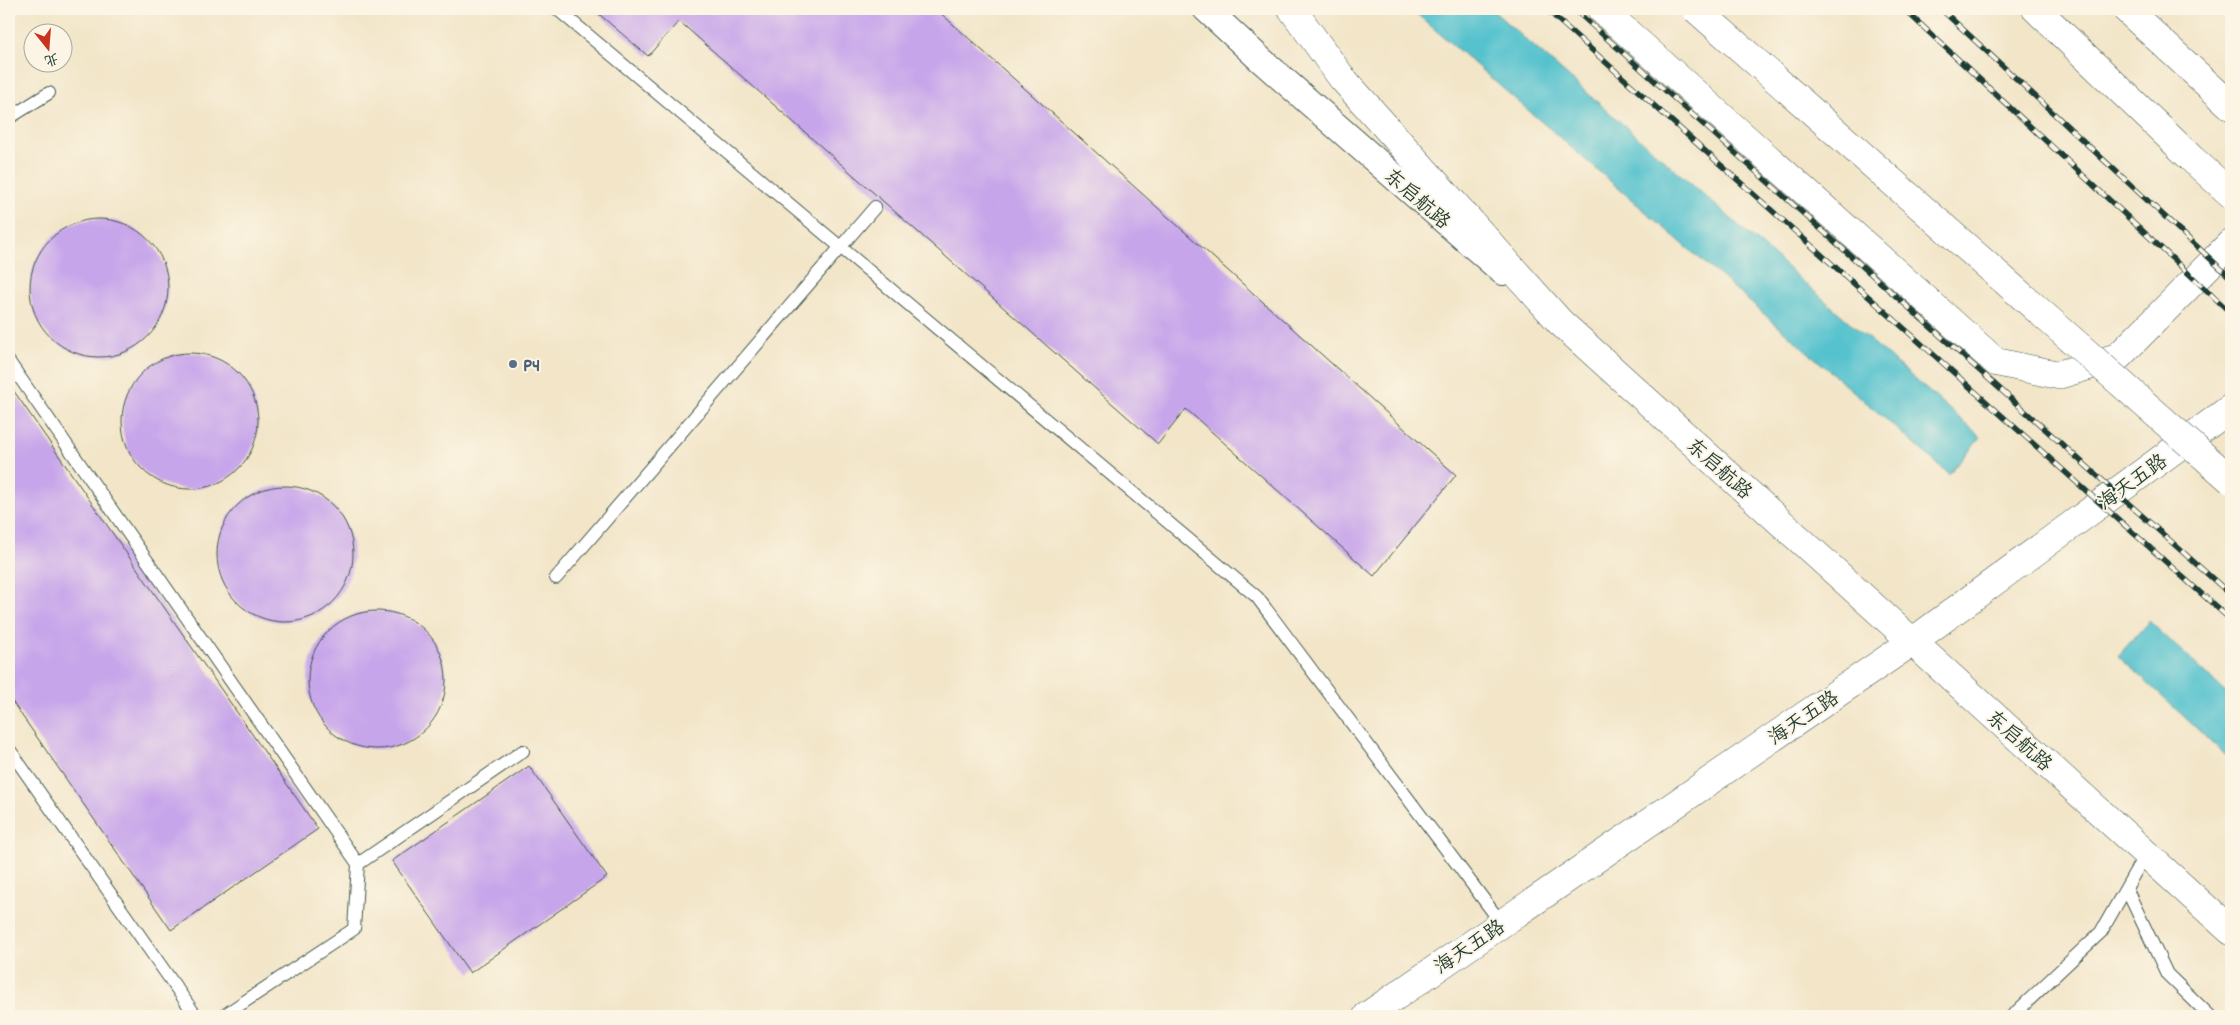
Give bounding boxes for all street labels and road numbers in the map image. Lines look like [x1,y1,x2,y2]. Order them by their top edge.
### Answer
street label: 东启航路 [1377,163,1456,238]
street label: 东启航路 [1679,433,1758,508]
street label: 海天五路 [2093,448,2175,518]
street label: 海天五路 [1764,685,1846,753]
street label: 东启航路 [1979,705,2058,780]
street label: 海天五路 [1430,914,1512,982]

